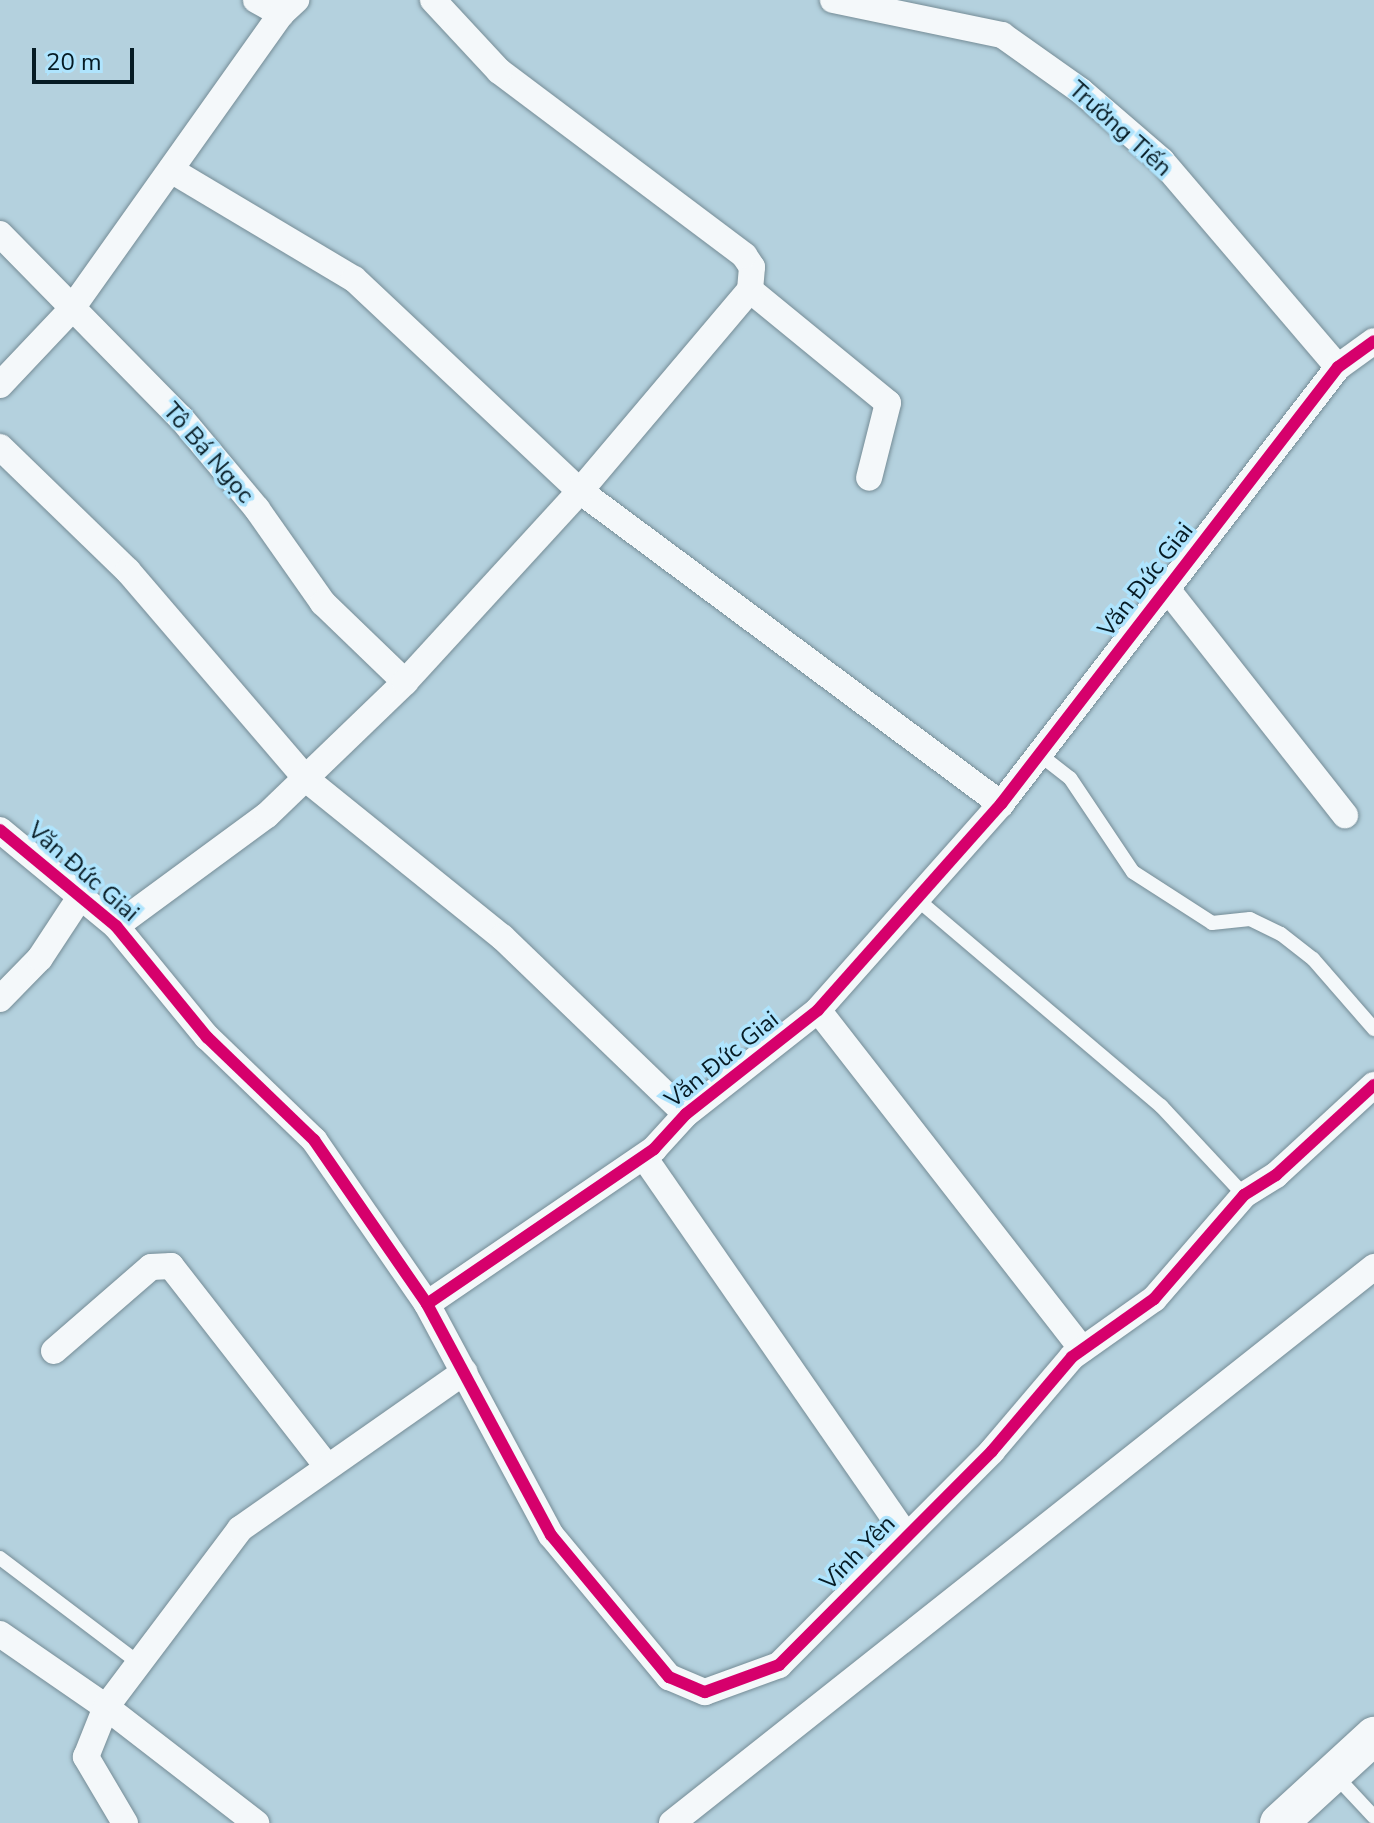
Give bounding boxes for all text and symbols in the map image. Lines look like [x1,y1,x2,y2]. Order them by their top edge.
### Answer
scale bar [36,32,138,82]
text: 20 m [46,46,102,78]
street label: Trường Tiến [1063,75,1177,183]
street label: Tô Bá Ngọc [157,397,259,509]
street label: Văn Đức Giai [1092,517,1200,643]
street label: Văn Đức Giai [22,816,144,928]
street label: Văn Đức Giai [660,1006,784,1114]
street label: Vĩnh Yên [814,1509,902,1597]

